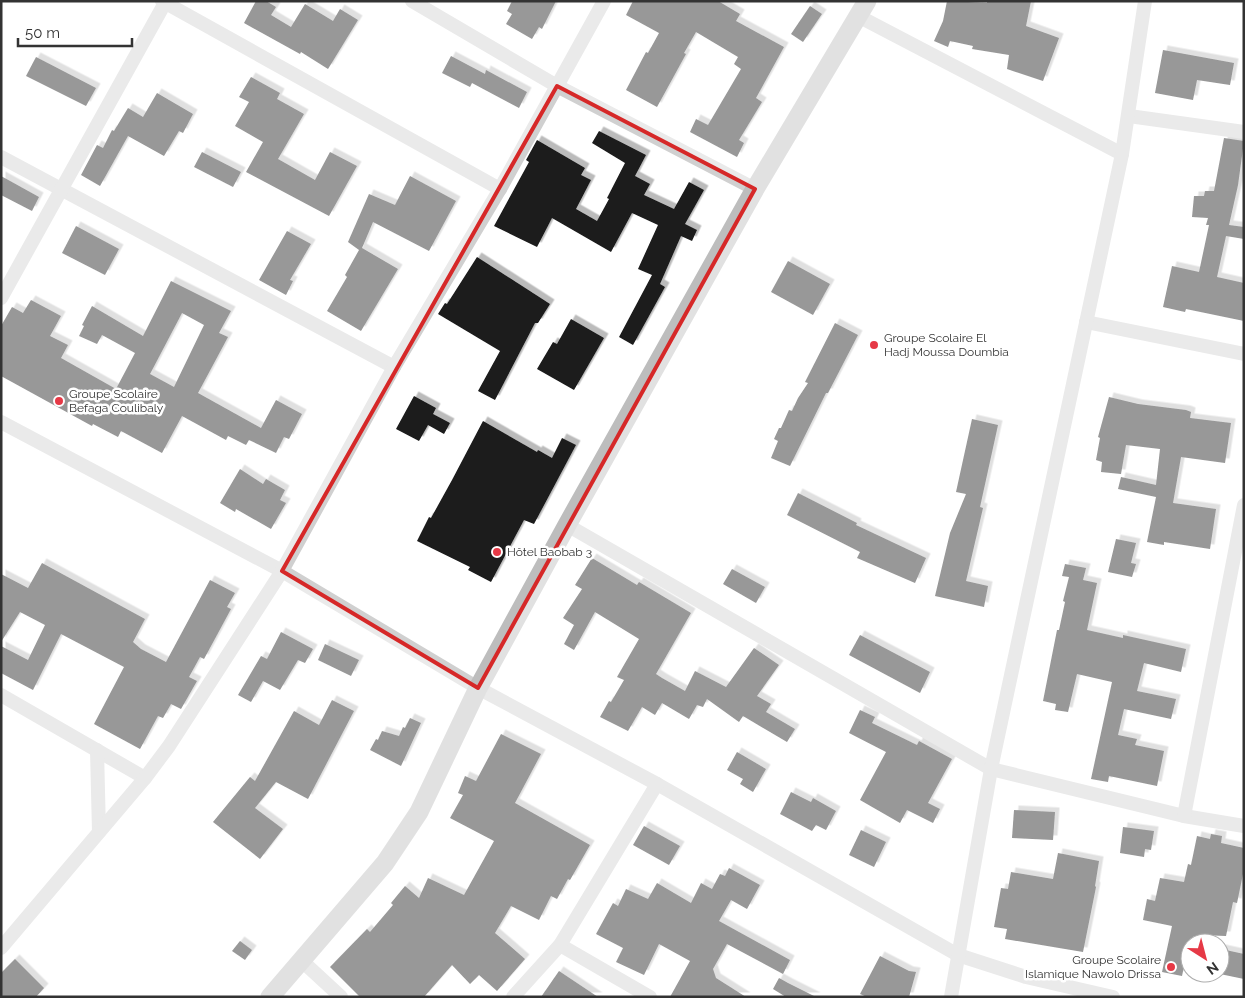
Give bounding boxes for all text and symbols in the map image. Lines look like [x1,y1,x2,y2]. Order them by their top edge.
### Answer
scale bar [18,15,131,47]
text: 50 m [25,24,60,42]
place label: Groupe Scolaire El Hadj Moussa Doumbia [884,331,1009,359]
marker: Groupe Scolaire El Hadj Moussa Doumbia [868,339,880,351]
place label: Groupe Scolaire Befaga Coulibaly [69,387,164,415]
marker: Groupe Scolaire Befaga Coulibaly [53,395,65,407]
place label: Hôtel Baobab 3 [507,545,592,559]
marker: Hôtel Baobab 3 [491,546,503,558]
north arrow [1180,933,1230,983]
place label: Groupe Scolaire Islamique Nawolo Drissa [1025,953,1161,981]
text: N [1204,959,1222,978]
marker: Groupe Scolaire Islamique Nawolo Drissa [1165,961,1177,973]

